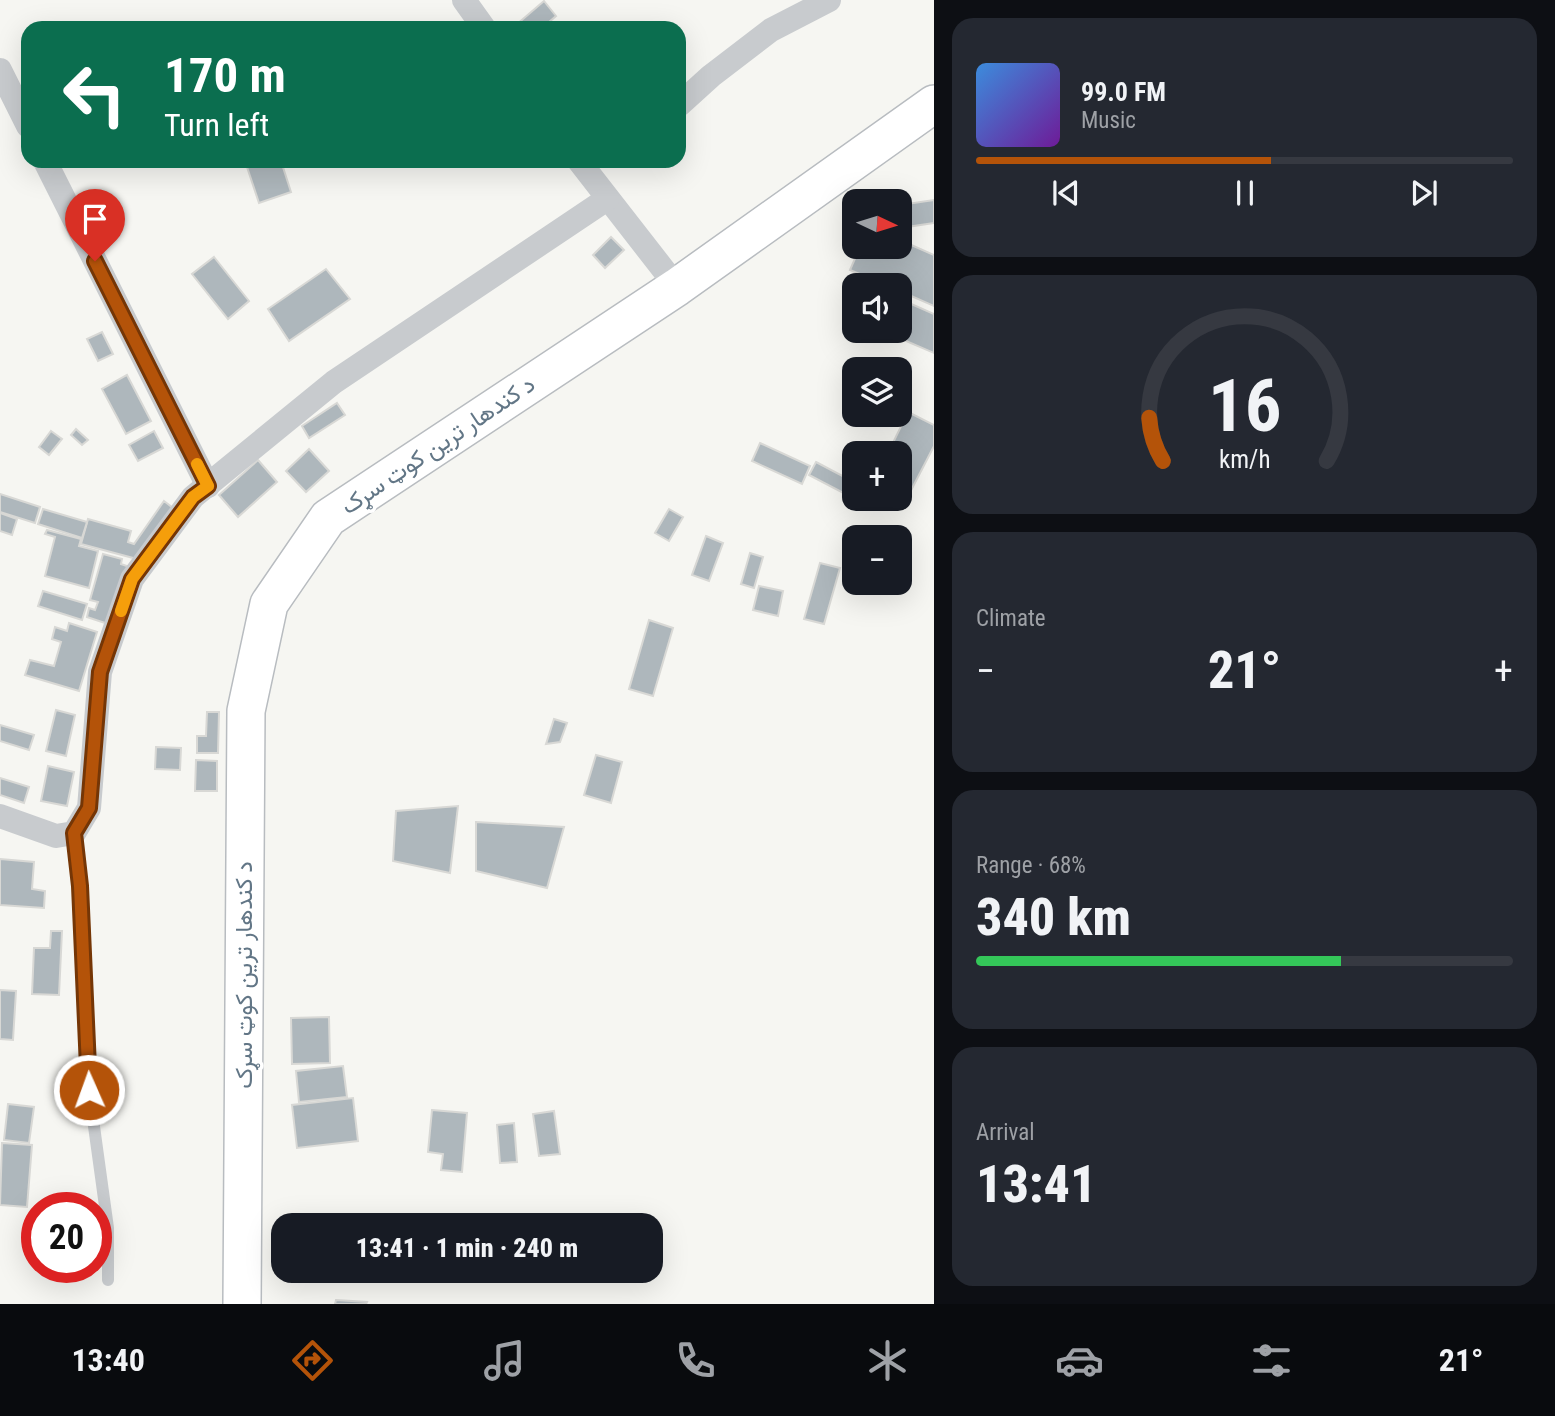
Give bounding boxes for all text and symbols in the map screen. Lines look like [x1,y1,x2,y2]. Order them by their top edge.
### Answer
text: 170 m [164,47,286,104]
icon: left [49,49,140,140]
text: 99.0 FM [1081,77,1166,107]
text: Turn left [164,106,269,144]
text: Music [1081,107,1136,134]
icon: previous [1047,174,1085,212]
icon: pause [1226,174,1264,212]
icon: next [1405,174,1443,212]
pin [65,189,125,261]
north arrow [842,189,912,259]
map controls [842,189,912,595]
icon: arrive [76,200,114,238]
button: sound [842,273,912,343]
button: layers [842,357,912,427]
text: 16 [1208,363,1281,449]
street label: د کندهار ترين کوټ سړک [336,370,542,523]
button: + [842,441,912,511]
text: km/h [1219,445,1270,474]
button: − [842,525,912,595]
text: Climate [976,605,1046,632]
text: 21° [1208,640,1281,701]
text: − [976,649,995,693]
text: + [1494,649,1513,693]
text: Range · 68% [976,852,1086,879]
street label: د کندهار ترين کوټ سړک [230,861,261,1089]
text: 340 km [976,887,1131,948]
position arrow [52,1053,126,1127]
text: Arrival [976,1119,1035,1146]
text: 13:41 [976,1154,1096,1215]
speed limit sign: 20 [21,1192,112,1283]
text: 13:41 · 1 min · 240 m [356,1233,578,1263]
icon: directions [288,1336,337,1385]
icon: music [480,1336,529,1385]
icon: phone [671,1336,720,1385]
icon: climate [863,1336,912,1385]
icon: car [1055,1336,1104,1385]
icon: filters [1247,1336,1296,1385]
text: 13:40 [71,1341,145,1379]
text: 21° [1439,1341,1484,1379]

